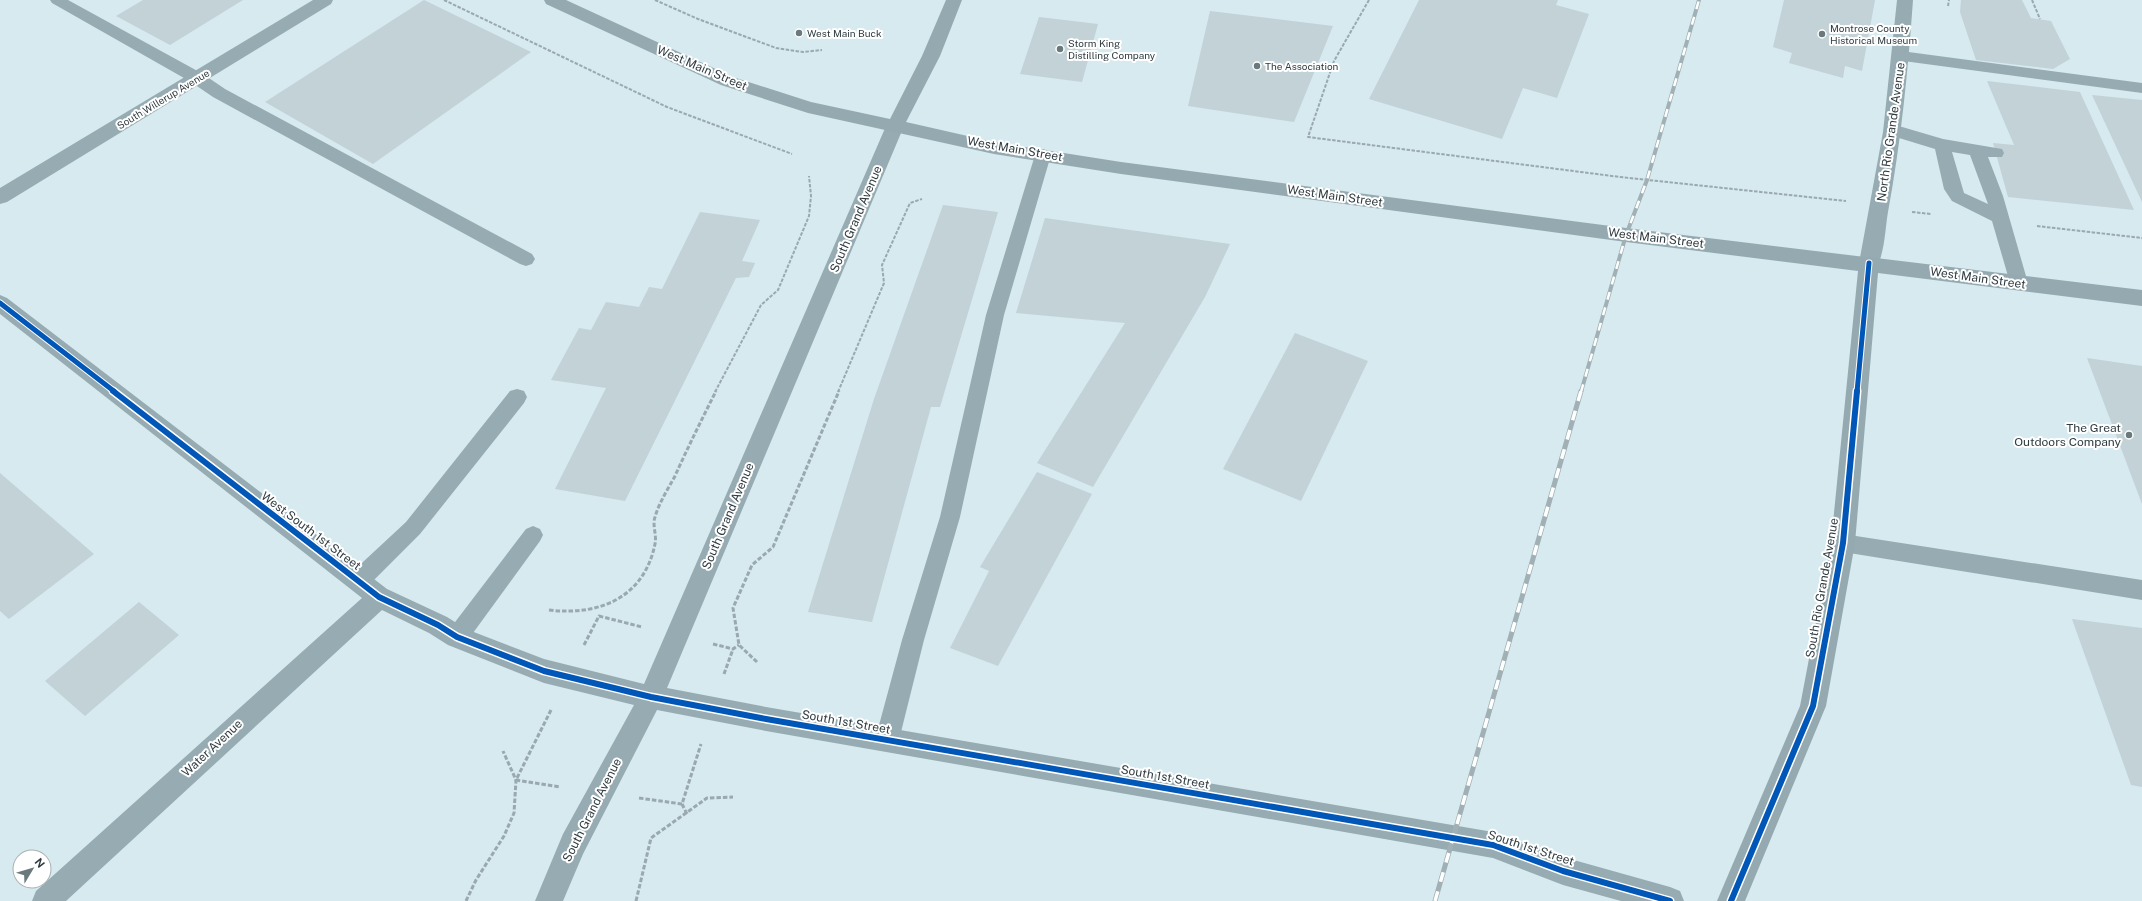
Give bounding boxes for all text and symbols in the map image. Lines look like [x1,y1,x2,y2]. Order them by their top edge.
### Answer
place label: Montrose County Historical Museum [1830,22,1917,46]
place label: West Main Buck [807,27,882,39]
marker: West Main Buck [794,28,804,38]
marker: Montrose County Historical Museum [1817,29,1827,39]
place label: Storm King Distilling Company [1068,37,1156,61]
street label: West Main Street [655,43,749,93]
marker: Storm King Distilling Company [1055,44,1065,54]
place label: The Association [1265,60,1339,72]
marker: The Association [1252,61,1262,71]
street label: North Rio Grande Avenue [1874,61,1908,202]
street label: South Willerup Avenue [115,66,212,131]
street label: West Main Street [966,134,1064,164]
street label: South Grand Avenue [827,163,885,274]
street label: West Main Street [1286,182,1384,210]
street label: West Main Street [1607,225,1705,251]
street label: West Main Street [1929,264,2027,292]
place label: The Great Outdoors Company [2014,421,2122,449]
marker: The Great Outdoors Company [2124,430,2134,440]
street label: South Grand Avenue [699,460,757,571]
street label: West South 1st Street [259,489,364,573]
street label: South Rio Grande Avenue [1803,517,1841,659]
street label: South 1st Street [801,707,892,737]
street label: Water Avenue [179,716,245,780]
street label: South Grand Avenue [560,756,624,864]
street label: South 1st Street [1120,762,1211,792]
street label: South 1st Street [1486,827,1576,869]
north arrow [12,849,52,889]
text: N [33,856,47,870]

